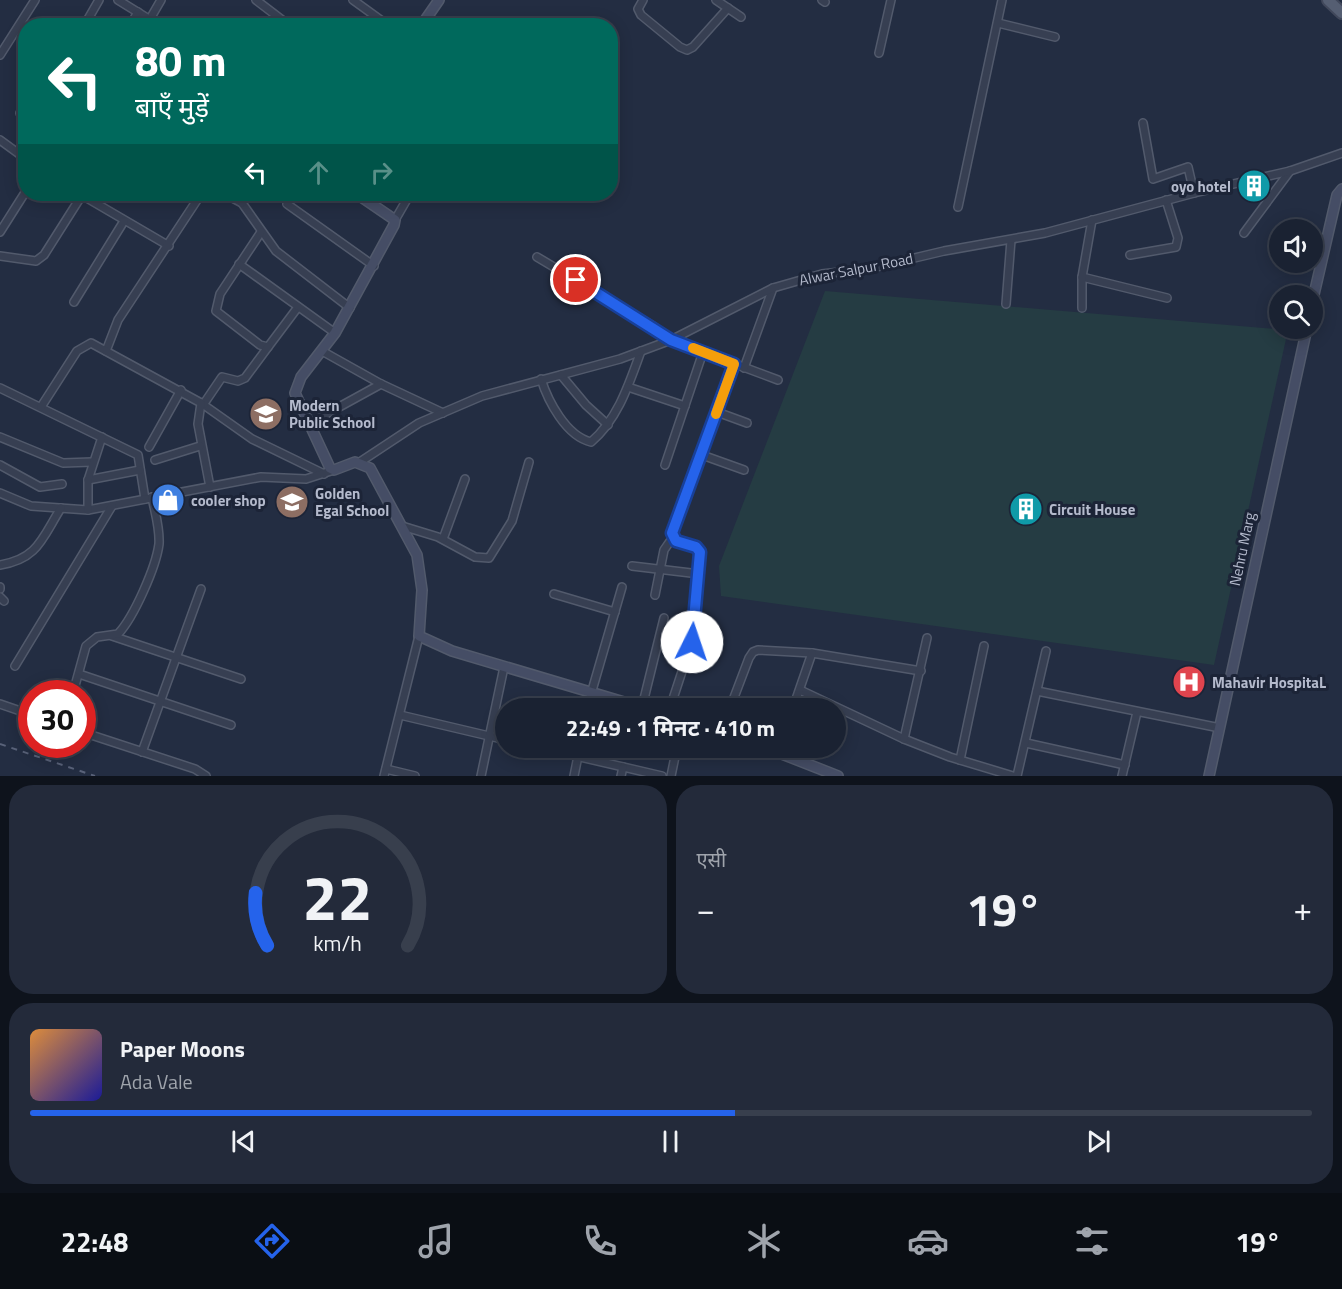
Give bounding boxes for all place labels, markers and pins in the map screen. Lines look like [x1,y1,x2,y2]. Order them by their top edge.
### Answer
building icon: oyo hotel [1236,168,1272,204]
place label: oyo hotel [1171,175,1231,198]
pin [550,254,601,305]
place label: Modern Public School [289,394,375,434]
school or university icon: Modern Public School [248,396,284,432]
shop icon: cooler shop [150,482,186,518]
place label: Golden Egal School [315,482,389,522]
school or university icon: Golden Egal School [274,484,310,520]
place label: cooler shop [191,489,266,512]
building icon: Circuit House [1008,491,1044,527]
place label: Circuit House [1049,498,1136,521]
hospital icon: Mahavir HospitaL [1171,664,1207,700]
place label: Mahavir HospitaL [1212,671,1326,694]

